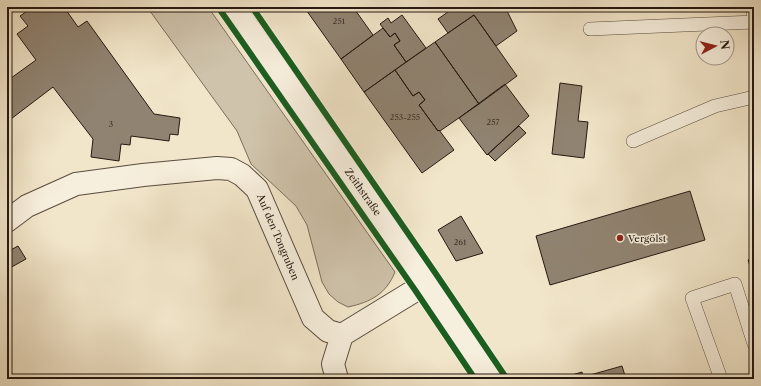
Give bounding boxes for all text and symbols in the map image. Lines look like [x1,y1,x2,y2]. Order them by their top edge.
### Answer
house number: 251 [333,16,346,26]
north arrow [695,26,735,66]
text: N [717,39,733,51]
house number: 253-255 [390,112,420,122]
house number: 257 [487,117,499,127]
house number: 3 [109,119,113,129]
street label: Zeithstraße [342,166,384,219]
street label: Auf den Tongruben [254,191,302,283]
place label: Vergölst [627,232,667,245]
marker: Vergölst [615,233,625,243]
house number: 261 [454,237,467,247]

